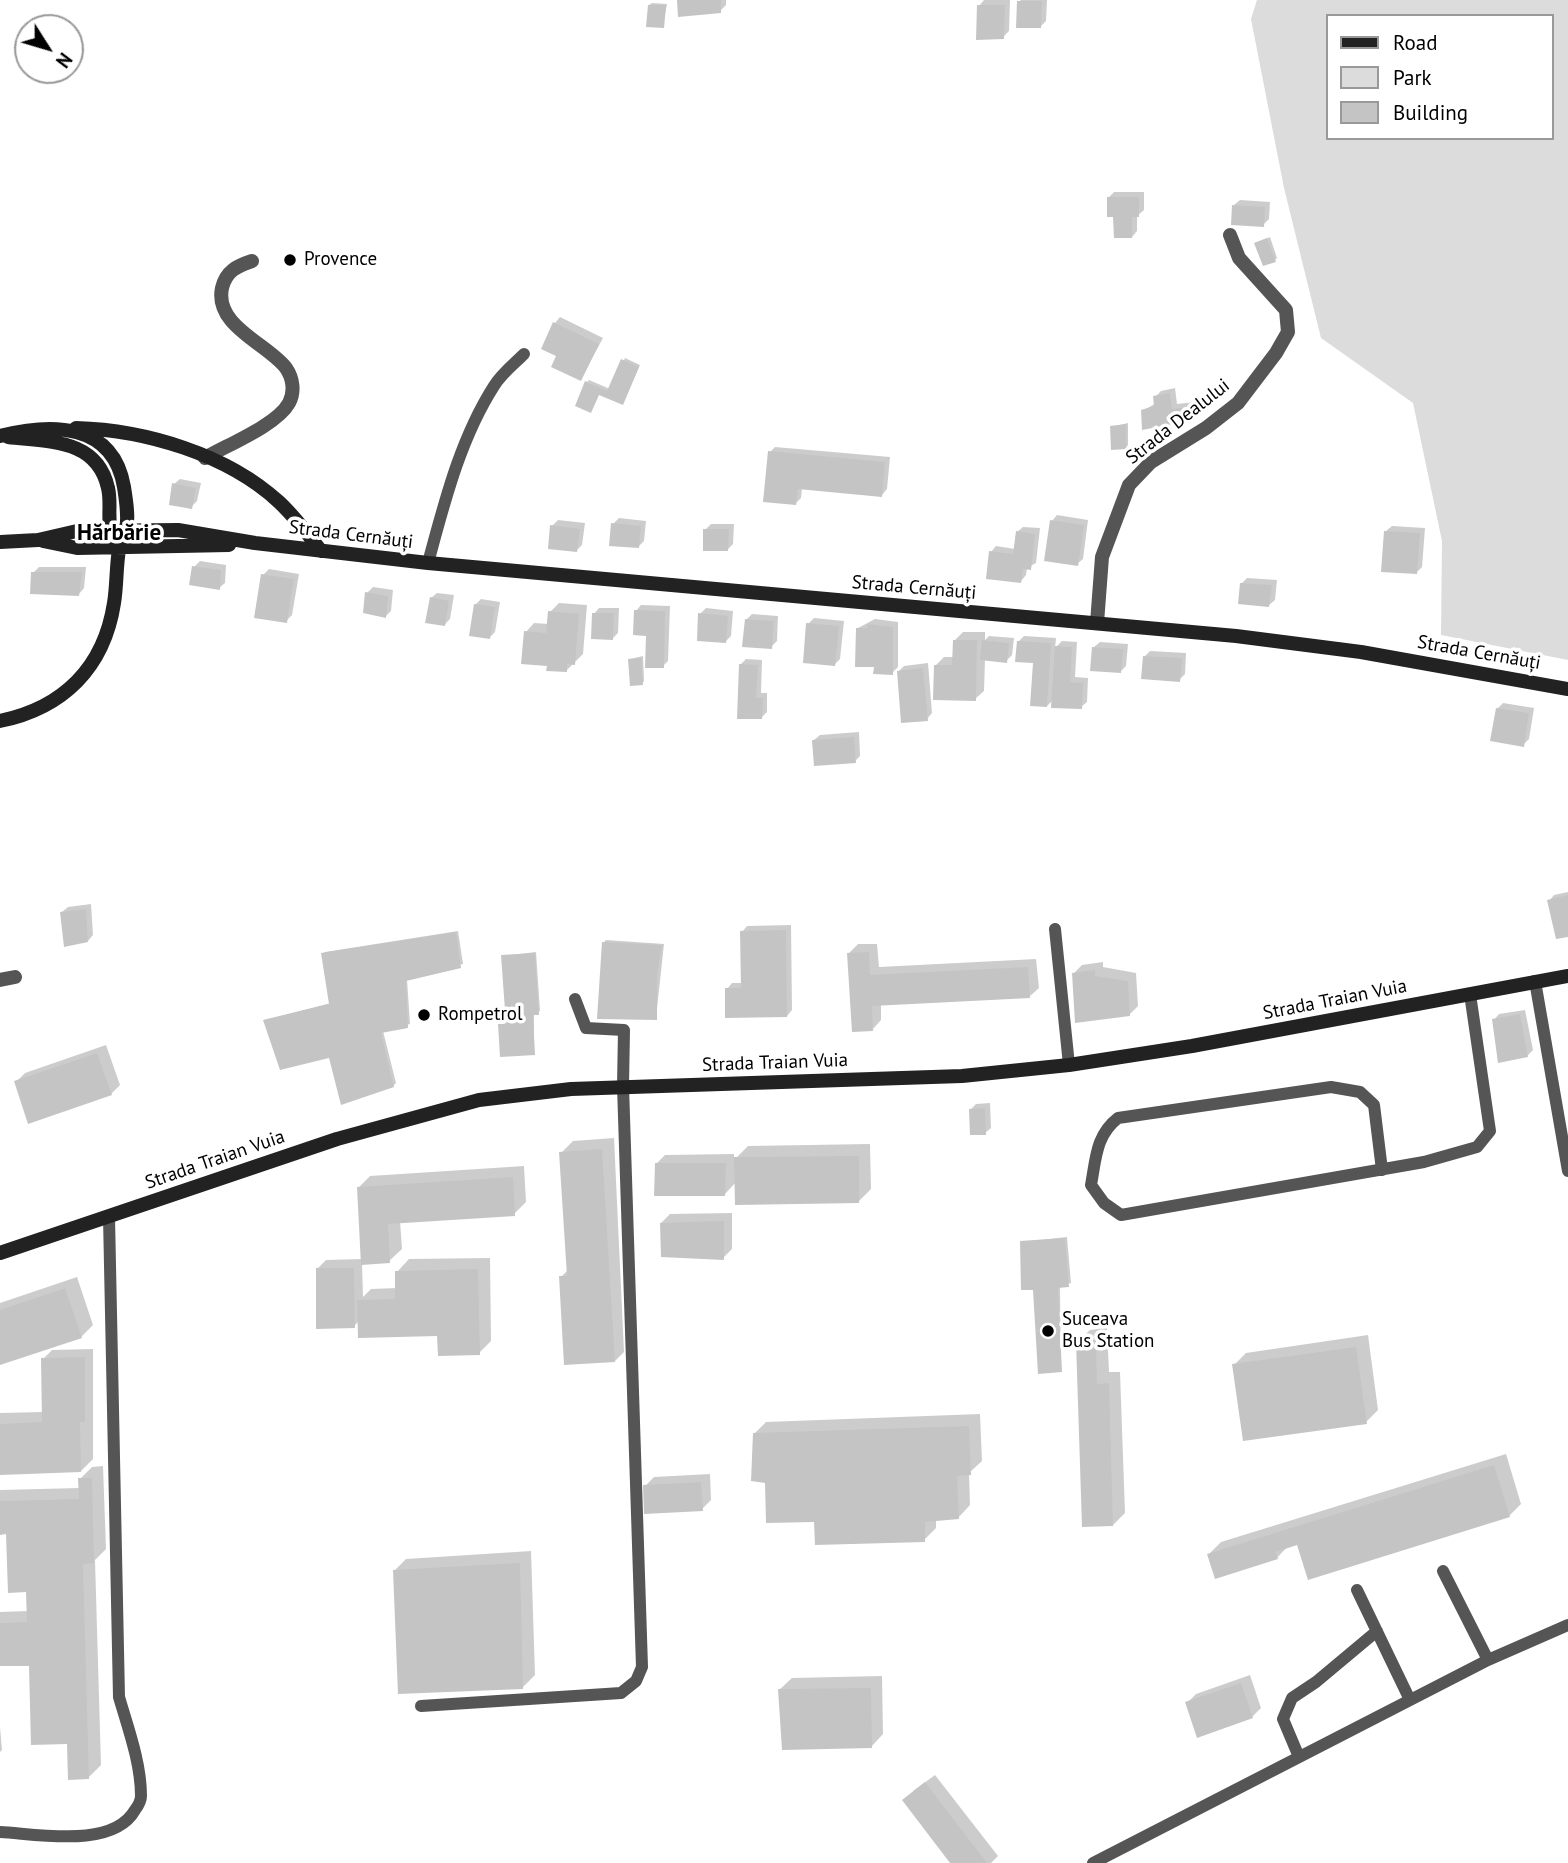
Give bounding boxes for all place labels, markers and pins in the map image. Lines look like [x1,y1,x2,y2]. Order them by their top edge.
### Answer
place label: Provence [304,249,377,271]
marker: Provence [282,252,298,268]
place label: Rompetrol [438,1004,523,1026]
marker: Rompetrol [416,1007,432,1023]
place label: Suceava Bus Station [1062,1309,1154,1353]
marker: Suceava Bus Station [1040,1323,1056,1339]

